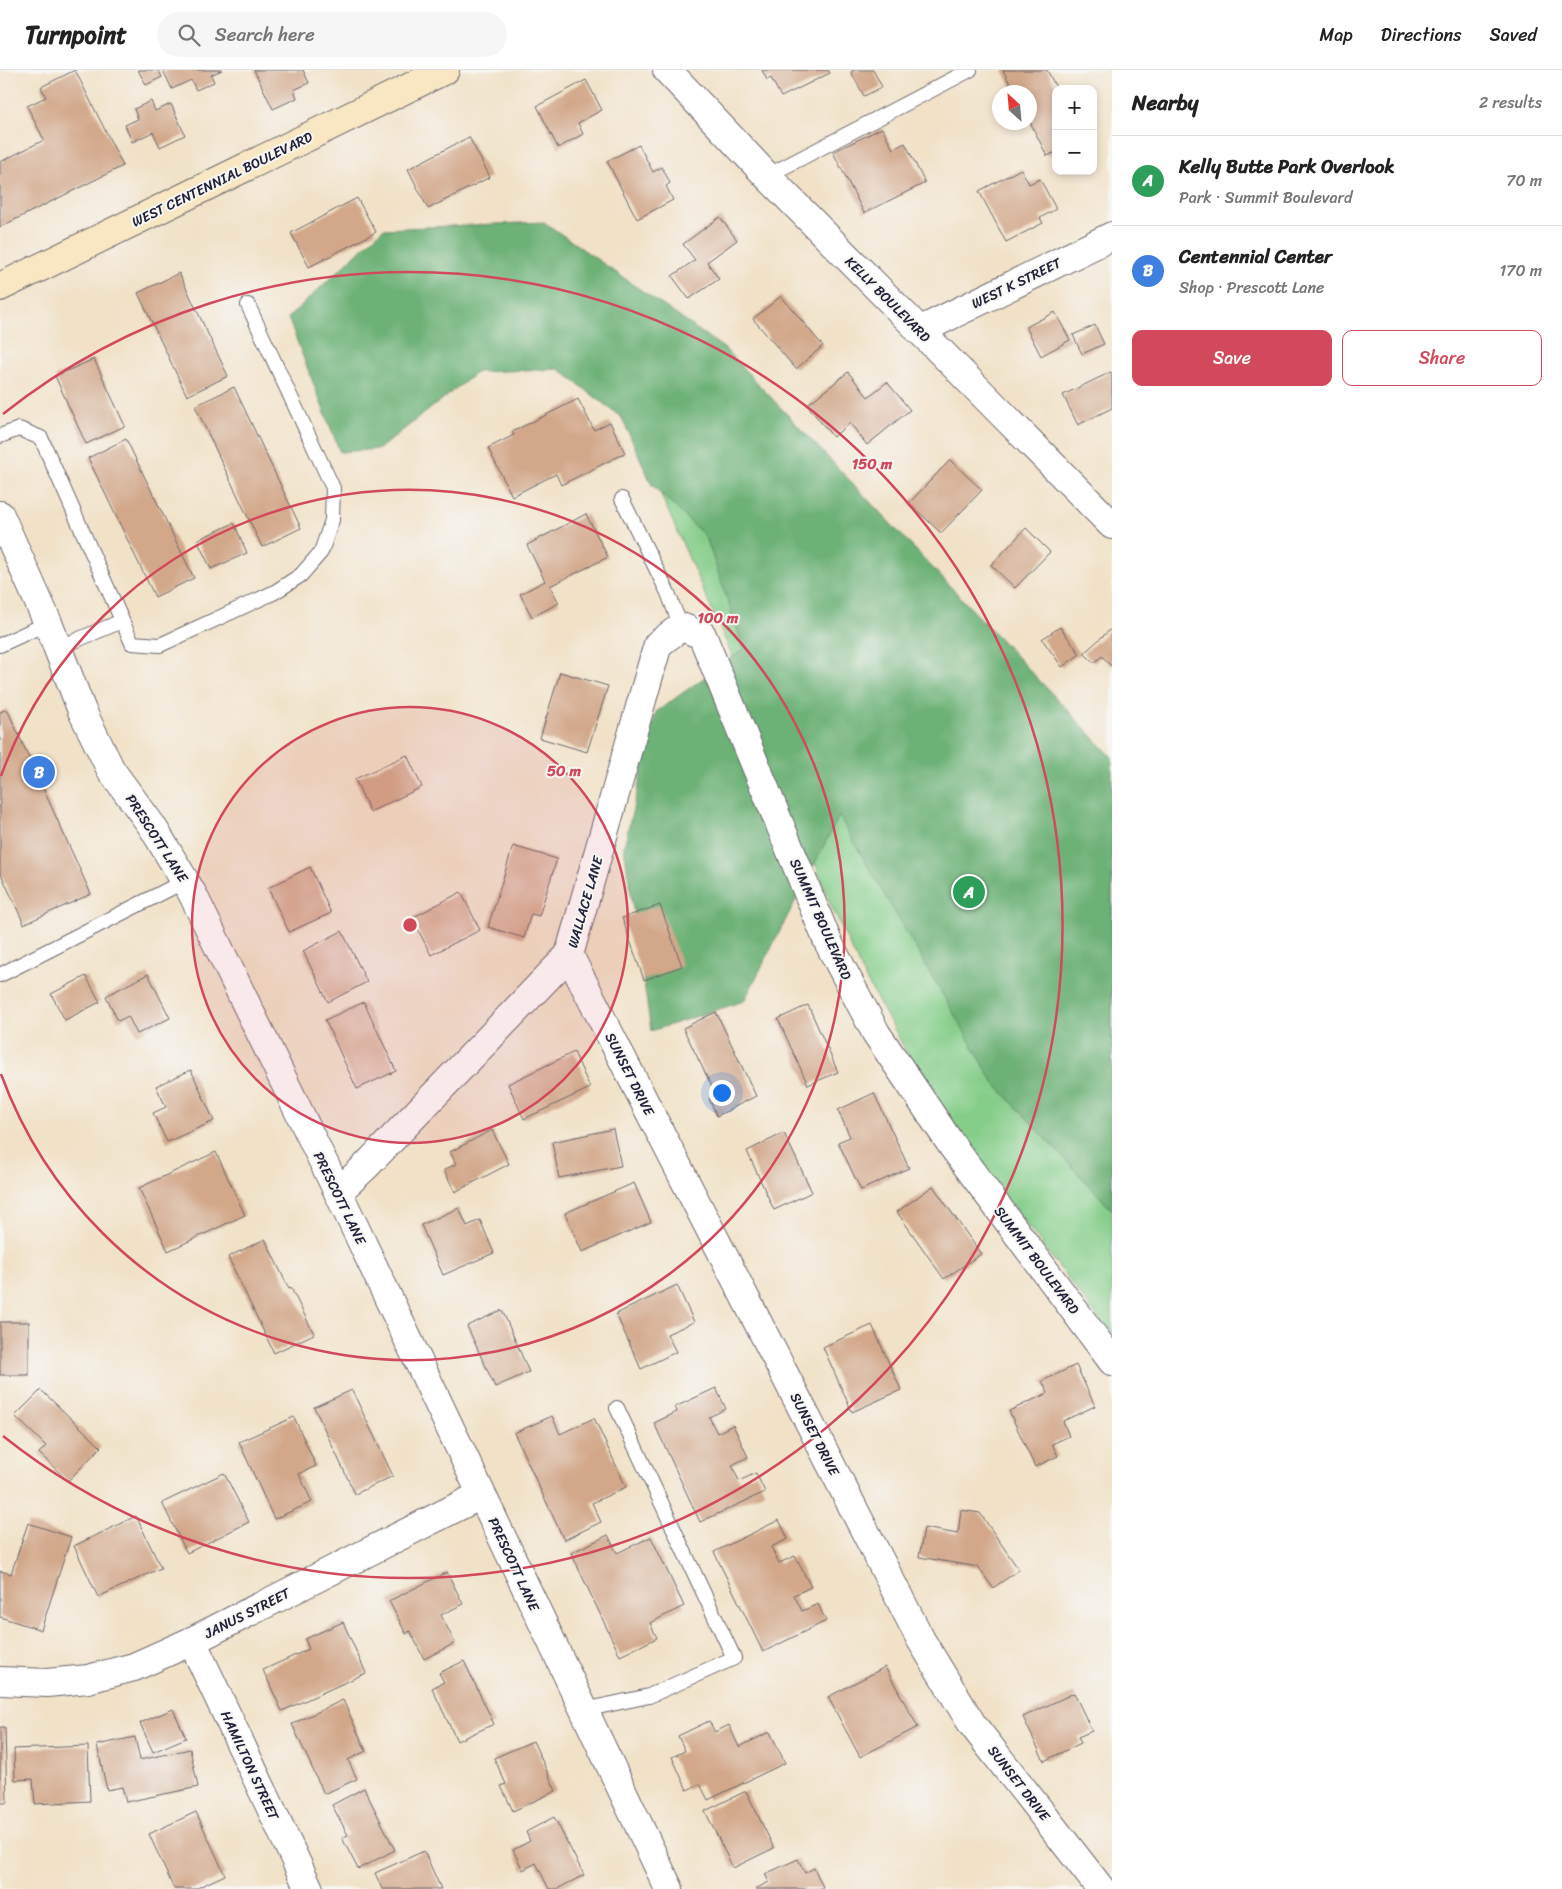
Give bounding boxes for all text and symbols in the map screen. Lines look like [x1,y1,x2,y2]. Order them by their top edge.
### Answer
search box [157,12,507,57]
text: Turnpoint [25,14,127,56]
text: Search here [215,18,315,51]
text: Map [1320,19,1353,51]
text: Directions [1381,19,1462,51]
text: Saved [1490,19,1537,51]
icon: search [175,21,203,49]
text: Nearby [1132,84,1198,122]
north arrow [992,85,1037,130]
map controls [1052,85,1097,175]
button: + [1052,85,1097,130]
text: 2 results [1479,88,1542,117]
street label: WEST CENTENNIAL BOULEVARD [127,124,318,234]
button: − [1052,130,1097,175]
text: Kelly Butte Park Overlook [1179,150,1394,183]
text: A [1143,166,1153,195]
text: 70 m [1506,166,1542,195]
text: Park · Summit Boulevard [1179,183,1352,212]
text: Centennial Center [1179,240,1332,273]
street label: KELLY BOULEVARD [839,250,937,349]
street label: WEST K STREET [967,250,1067,316]
text: B [1143,256,1153,285]
text: 170 m [1499,256,1542,285]
text: Shop · Prescott Lane [1179,273,1324,302]
button: Save [1132,330,1332,386]
button: Share [1342,330,1542,386]
text: 150 m [852,451,893,477]
text: 100 m [698,605,739,631]
pin: B [23,753,55,791]
text: 50 m [547,758,582,784]
street label: PRESCOTT LANE [119,789,195,889]
street label: WALLACE LANE [560,852,611,951]
street label: SUMMIT BOULEVARD [783,854,859,985]
pin: A [953,873,985,911]
centre of rings [401,916,419,934]
street label: SUNSET DRIVE [598,1028,662,1121]
your location [709,1080,735,1106]
street label: PRESCOTT LANE [306,1147,374,1250]
street label: SUMMIT BOULEVARD [987,1201,1086,1321]
street label: SUNSET DRIVE [783,1388,847,1481]
street label: PRESCOTT LANE [481,1513,547,1616]
street label: JANUS STREET [199,1580,296,1646]
street label: HAMILTON STREET [213,1706,286,1825]
street label: SUNSET DRIVE [981,1740,1057,1828]

